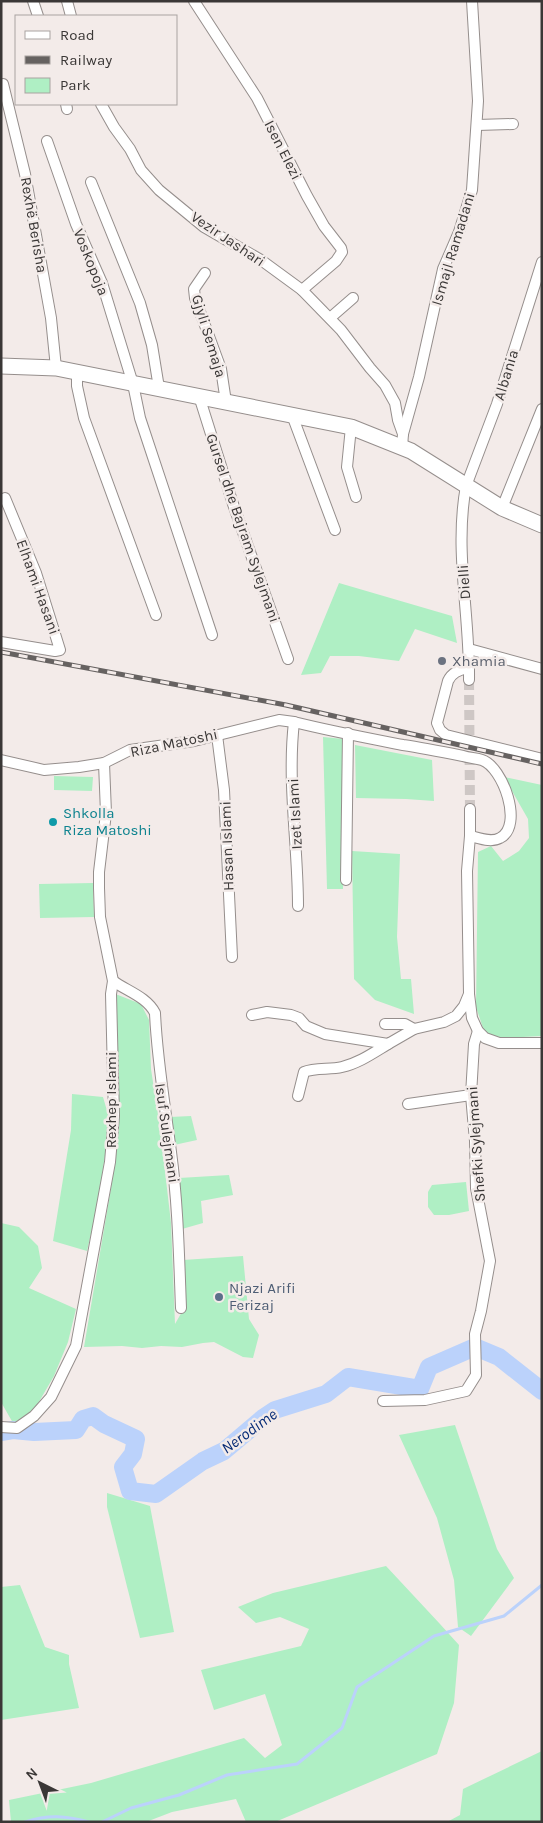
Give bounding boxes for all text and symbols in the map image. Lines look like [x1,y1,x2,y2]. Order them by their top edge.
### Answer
legend [15,15,178,105]
text: Road [60,26,95,44]
text: Railway [60,51,112,69]
text: Park [60,76,90,94]
street label: Isen Elezi [260,117,306,183]
street label: Rexhë Berisha [17,176,51,274]
street label: Ismajl Ramadani [427,190,479,308]
street label: Vezir Jashari [187,208,269,270]
street label: Voskopoja [69,226,113,298]
street label: Gjyli Semaja [188,292,230,380]
street label: Albania [490,348,522,402]
street label: Gursel dhe Bajram Sylejmani [202,431,284,625]
street label: Elhami Hasani [12,537,64,637]
street label: Dielli [454,564,474,600]
place label: Xhamia [452,652,506,670]
marker: Xhamia [436,655,448,667]
street label: Riza Matoshi [129,725,219,761]
street label: Izet Islami [284,778,306,850]
street label: Hasan Islami [216,801,238,891]
place label: Shkolla Riza Matoshi [63,804,152,839]
marker: Shkolla Riza Matoshi [47,816,59,828]
street label: Rexhep Islami [102,1052,120,1148]
street label: Isuf Sulejmani [151,1082,183,1184]
street label: Shefki Sylejmani [463,1086,489,1202]
place label: Njazi Arifi Ferizaj [229,1279,296,1314]
marker: Njazi Arifi Ferizaj [213,1291,225,1303]
water label: Nerodime [217,1404,281,1458]
north arrow [15,1758,65,1808]
text: N [22,1764,41,1783]

